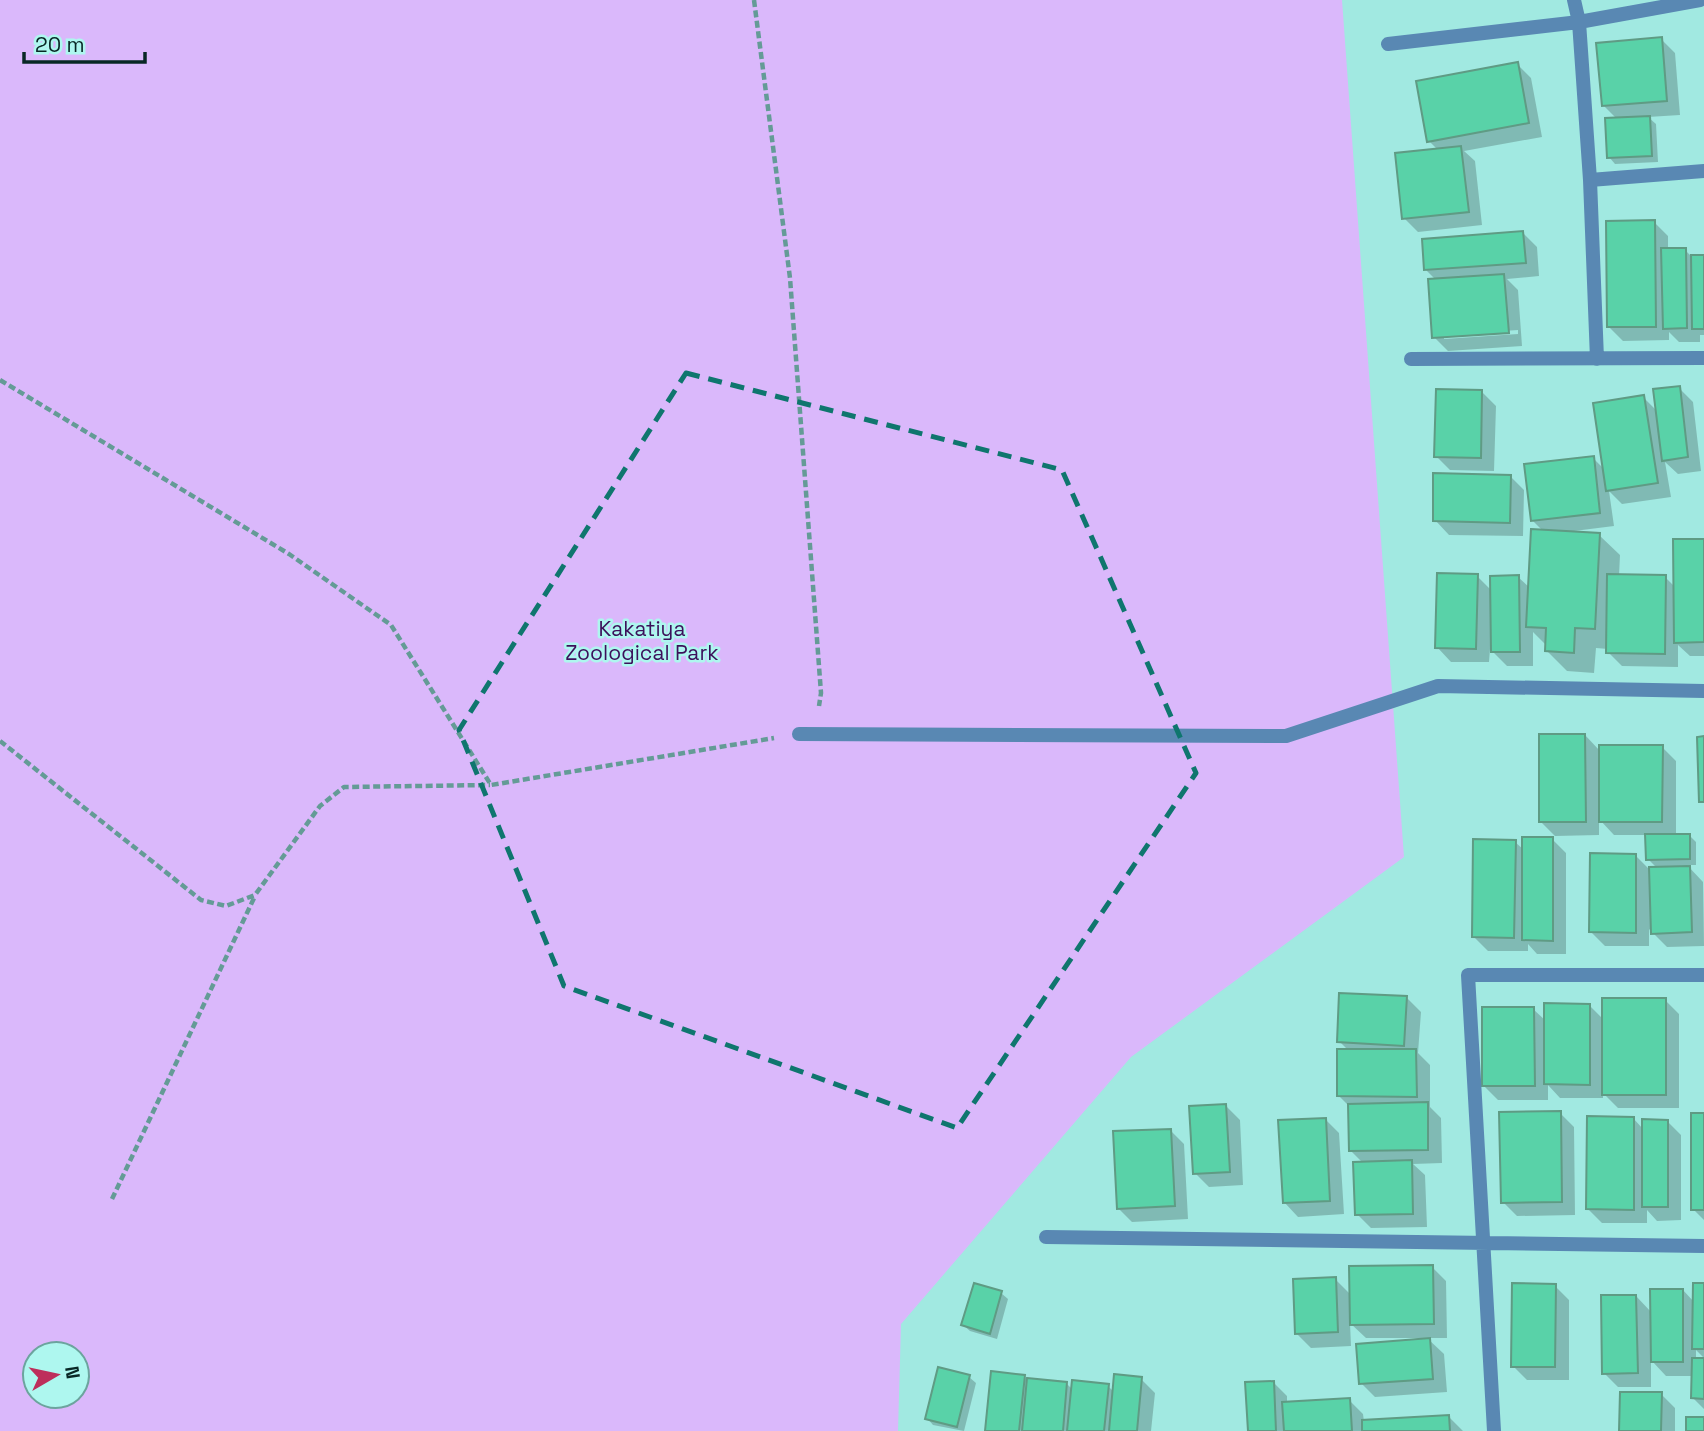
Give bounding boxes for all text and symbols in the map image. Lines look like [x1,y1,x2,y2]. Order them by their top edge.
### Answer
scale bar [24,21,145,65]
text: 20 m [35,31,85,58]
park label: Kakatiya Zoological Park [565,615,719,666]
north arrow [21,1340,91,1410]
text: N [59,1364,86,1381]

